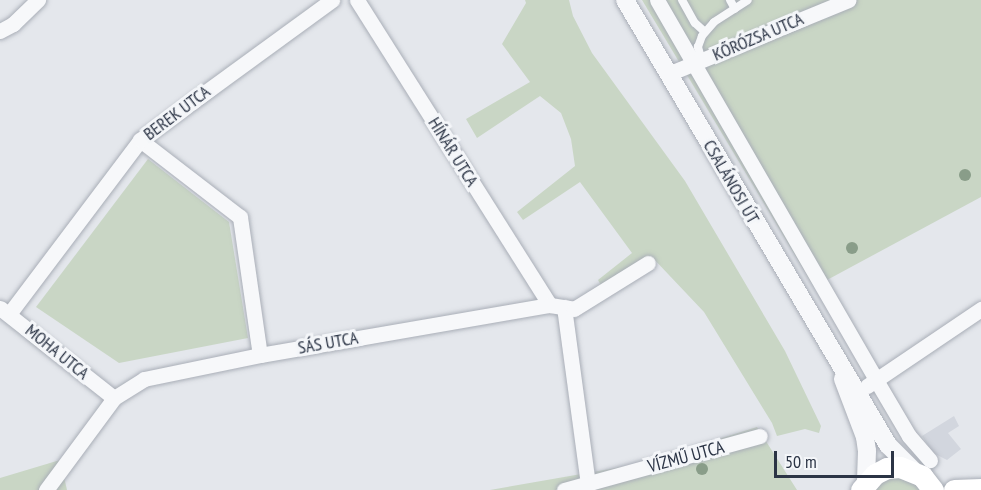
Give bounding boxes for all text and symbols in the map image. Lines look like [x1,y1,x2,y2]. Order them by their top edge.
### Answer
street label: KŐRÓZSA UTCA [709,8,807,66]
street label: BEREK UTCA [139,81,215,145]
street label: HÍNÁR UTCA [423,113,483,191]
street label: CSALÁNOSI ÚT [698,136,764,228]
street label: MOHA UTCA [21,320,93,384]
street label: SÁS UTCA [296,327,360,359]
street label: VÍZMŰ UTCA [645,436,727,478]
scale bar [777,439,897,477]
text: 50 m [785,450,817,473]

